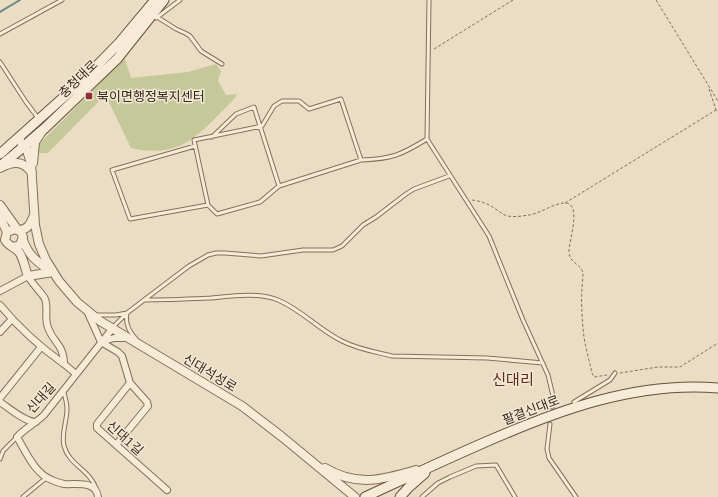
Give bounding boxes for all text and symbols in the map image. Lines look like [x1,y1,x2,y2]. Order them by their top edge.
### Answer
street label: 충청대로 [55,56,101,102]
place label: 북이면행정복지센터 [97,88,205,105]
marker: 북이면행정복지센터 [84,91,94,101]
street label: 신대석성로 [180,350,240,396]
district label: 신대리 [492,370,534,389]
street label: 신대길 [23,379,59,417]
street label: 팔결신대로 [500,391,562,429]
street label: 신대1길 [103,417,147,459]

